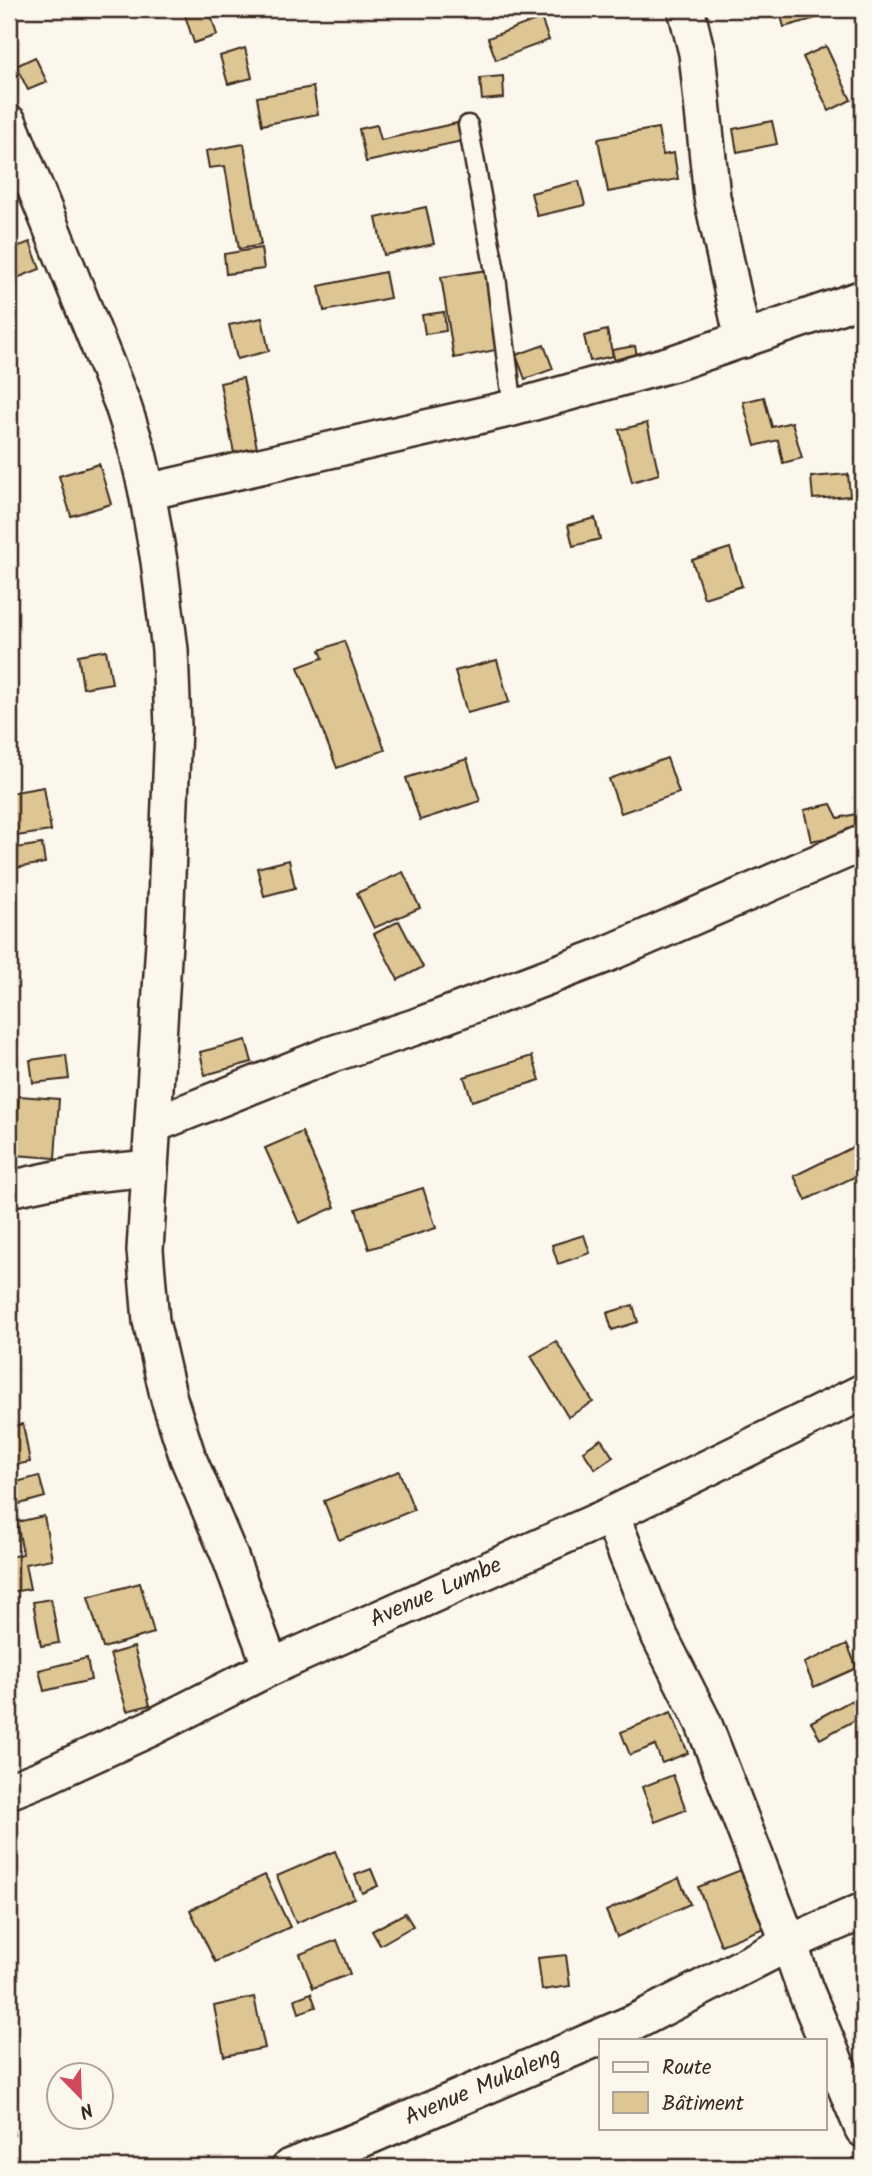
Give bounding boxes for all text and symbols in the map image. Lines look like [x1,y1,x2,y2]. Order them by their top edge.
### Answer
street label: Avenue Lumbe [364,1548,508,1638]
street label: Avenue Mukaleng [399,2038,567,2136]
legend [599,2039,826,2130]
text: Route [662,2052,712,2085]
north arrow [46,2060,116,2130]
text: Bâtiment [662,2088,745,2121]
text: N [74,2094,97,2126]

